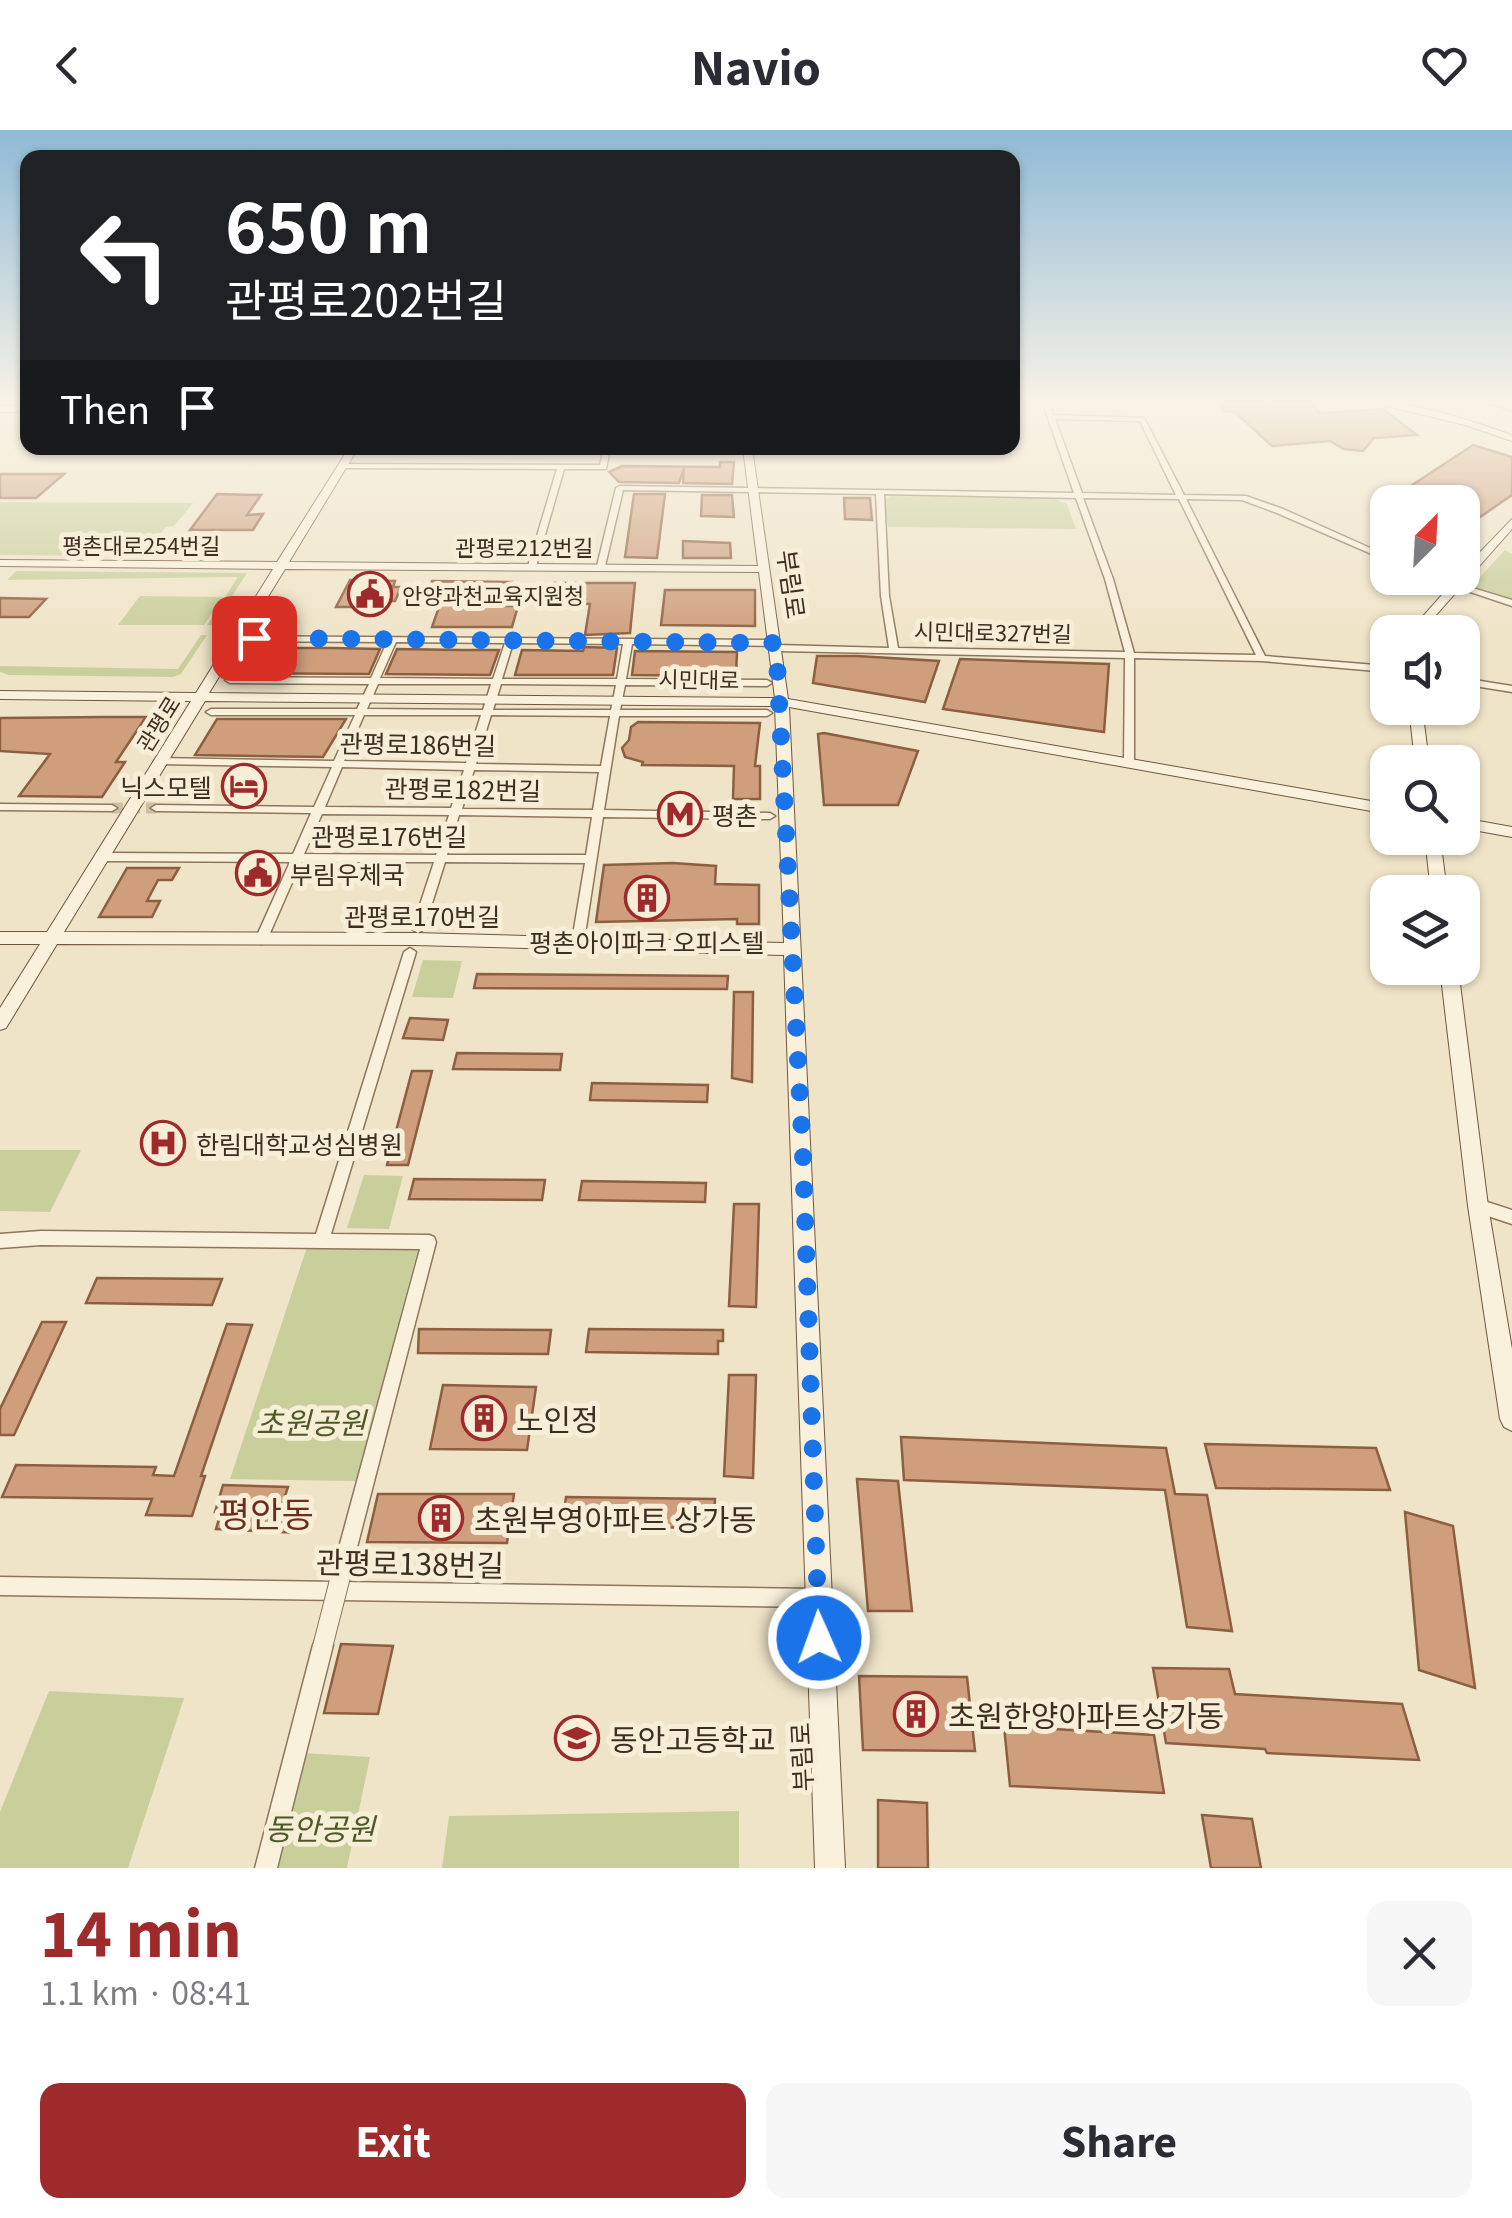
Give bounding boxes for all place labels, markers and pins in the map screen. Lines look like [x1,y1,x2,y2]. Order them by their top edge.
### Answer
public building icon: 안양과천교육지원청 [347,571,393,617]
place label: 안양과천교육지원청 [402,578,584,610]
pin [212,596,297,681]
hotel icon: 닉스모텔 [221,763,267,809]
place label: 닉스모텔 [120,768,212,804]
metro station icon: 평촌 [657,791,703,837]
place label: 평촌 [712,796,758,832]
public building icon: 부림우체국 [235,850,281,896]
place label: 부림우체국 [290,855,405,891]
building icon: 평촌아이파크 오피스텔 [624,875,670,921]
place label: 평촌아이파크 오피스텔 [529,923,765,959]
hospital icon: 한림대학교성심병원 [140,1120,186,1166]
place label: 한림대학교성심병원 [196,1125,403,1161]
building icon: 노인정 [461,1395,507,1441]
place label: 노인정 [516,1396,599,1440]
building icon: 초원부영아파트 상가동 [418,1495,464,1541]
place label: 초원부영아파트 상가동 [474,1496,757,1540]
building icon: 초원한양아파트상가동 [893,1691,939,1737]
place label: 초원한양아파트상가동 [948,1692,1224,1736]
school or university icon: 동안고등학교 [554,1715,600,1761]
place label: 동안고등학교 [610,1716,776,1760]

